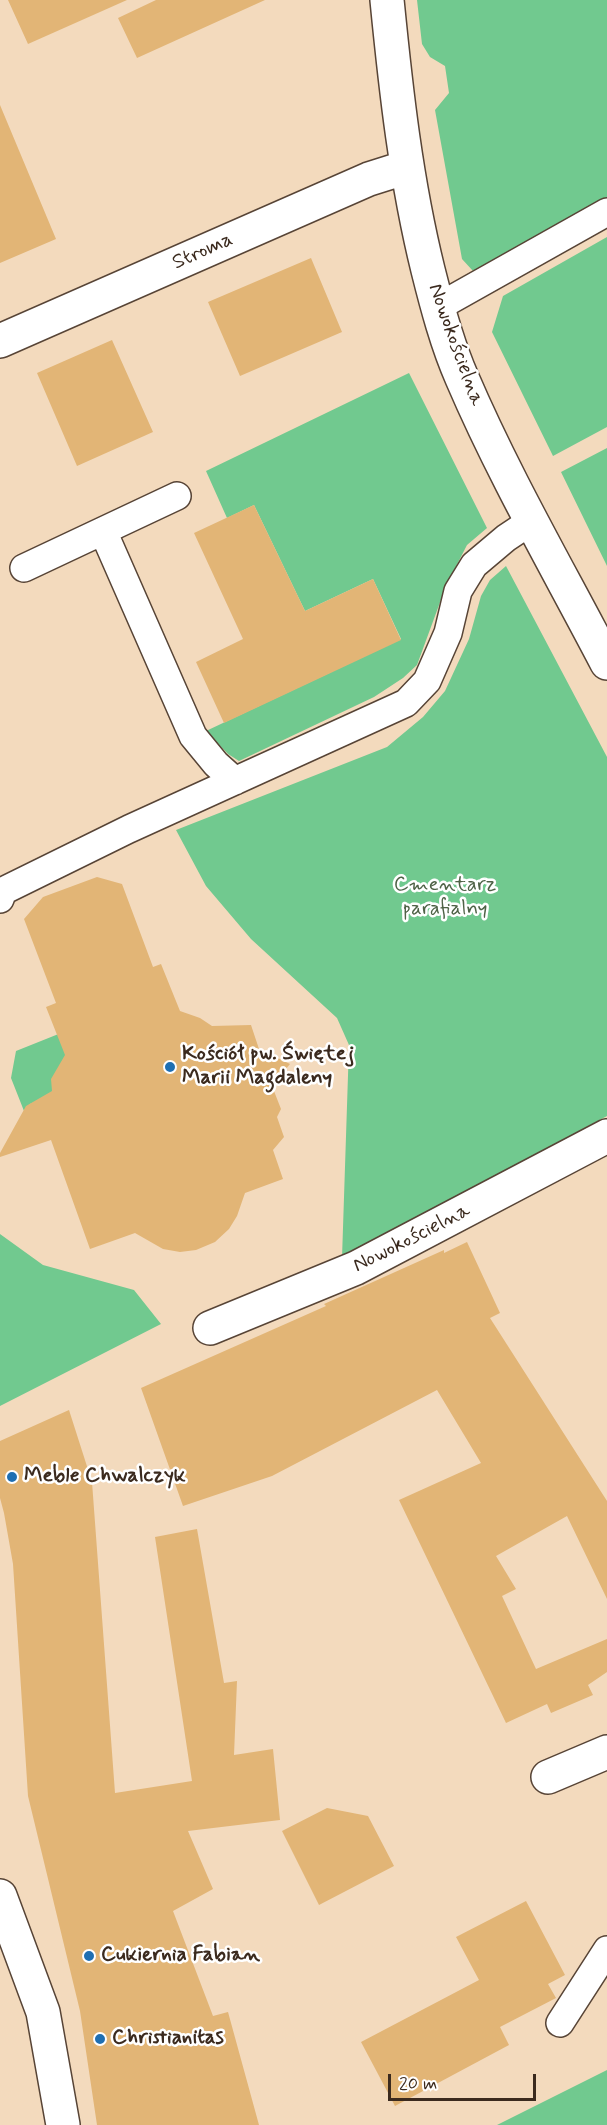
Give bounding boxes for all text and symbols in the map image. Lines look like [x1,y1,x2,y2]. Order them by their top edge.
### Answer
street label: Stroma [169,228,237,276]
street label: Nowokościelna [421,280,489,410]
park label: Cmentarz parafialny [394,873,496,923]
place label: Kościół pw. Świętej Marii Magdaleny [182,1042,354,1092]
marker: Kościół pw. Świętej Marii Magdaleny [163,1060,177,1074]
street label: Nowokościelna [349,1199,475,1279]
place label: Meble Chwalczyk [24,1464,186,1490]
marker: Meble Chwalczyk [5,1470,19,1484]
place label: Cukiernia Fabian [101,1943,260,1969]
marker: Cukiernia Fabian [82,1949,96,1963]
place label: Christianitas [112,2026,224,2052]
marker: Christianitas [93,2032,107,2046]
scale bar [391,2062,540,2100]
text: 20 m [399,2072,437,2096]

